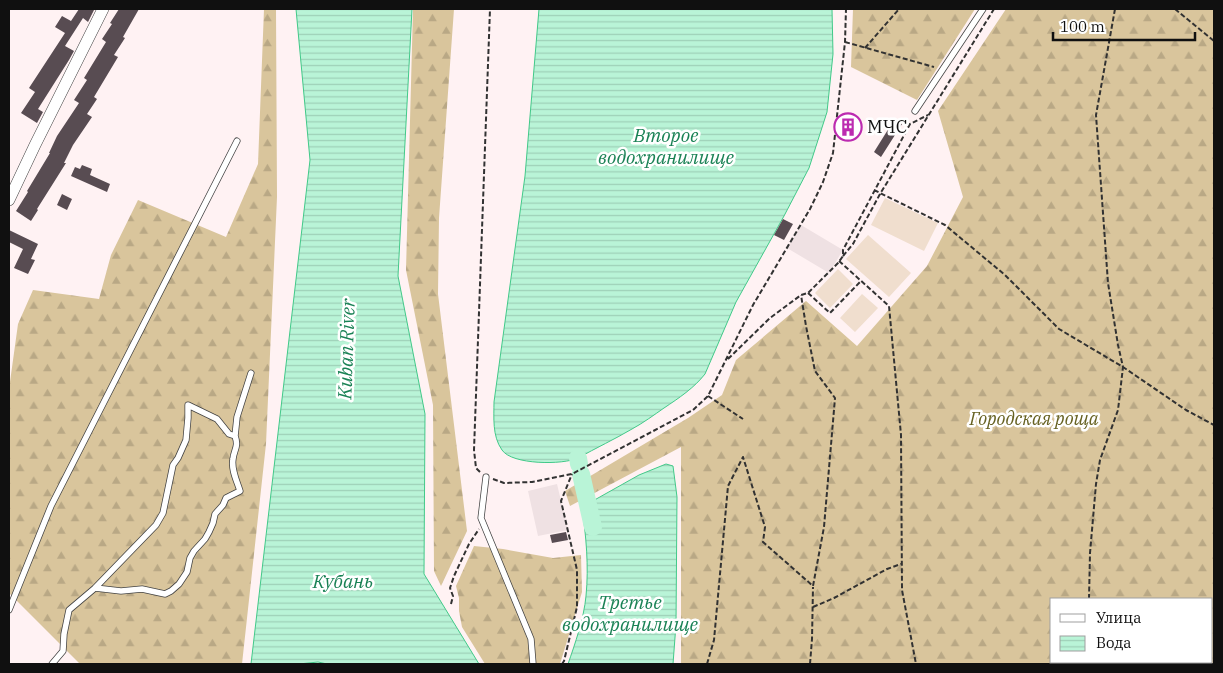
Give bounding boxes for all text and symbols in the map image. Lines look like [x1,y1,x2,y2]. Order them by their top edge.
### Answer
scale bar [1053,10,1196,42]
text: 100 m [1060,17,1105,36]
building icon: МЧС [833,112,863,142]
place label: МЧС [867,115,907,138]
water label: Второе водохранилище [598,123,734,169]
water label: Kuban River [332,298,360,401]
park label: Городская роща [968,407,1099,430]
water label: Кубань [312,569,373,593]
water label: Третье водохранилище [562,590,698,636]
legend [1050,598,1213,663]
text: Улица [1096,608,1141,627]
text: Вода [1096,633,1132,652]

